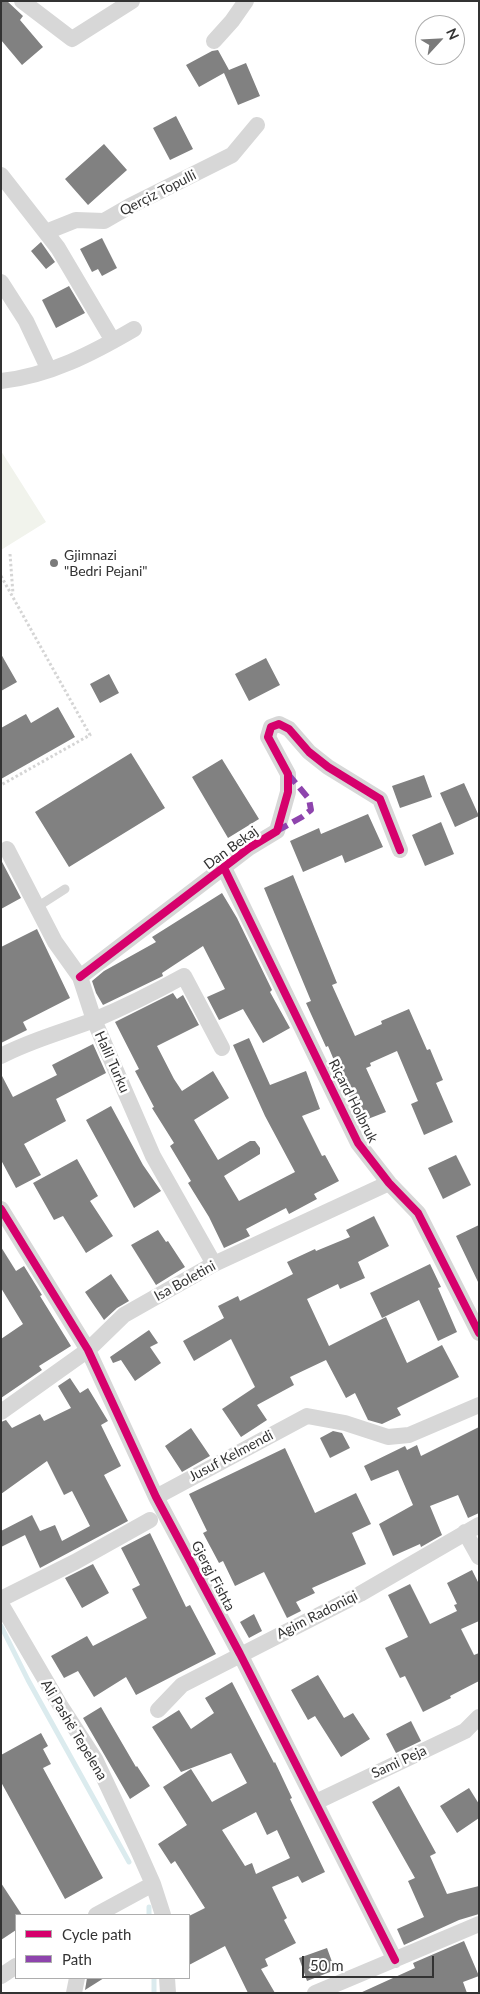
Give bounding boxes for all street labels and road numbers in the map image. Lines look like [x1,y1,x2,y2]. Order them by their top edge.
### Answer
street label: Qerçiz Topulli [117,167,199,219]
street label: Dan Bekaj [201,823,261,873]
street label: Halil Turku [91,1029,133,1095]
street label: Riçard Holbruk [325,1056,381,1146]
street label: Isa Boletini [151,1257,219,1305]
street label: Jusuf Kelmendi [186,1427,276,1485]
street label: Gjergj Fishta [187,1538,239,1614]
street label: Agim Radoniqi [274,1587,360,1643]
street label: Ali Pashë Tepelena [37,1677,111,1783]
street label: Sami Peja [369,1742,429,1782]

